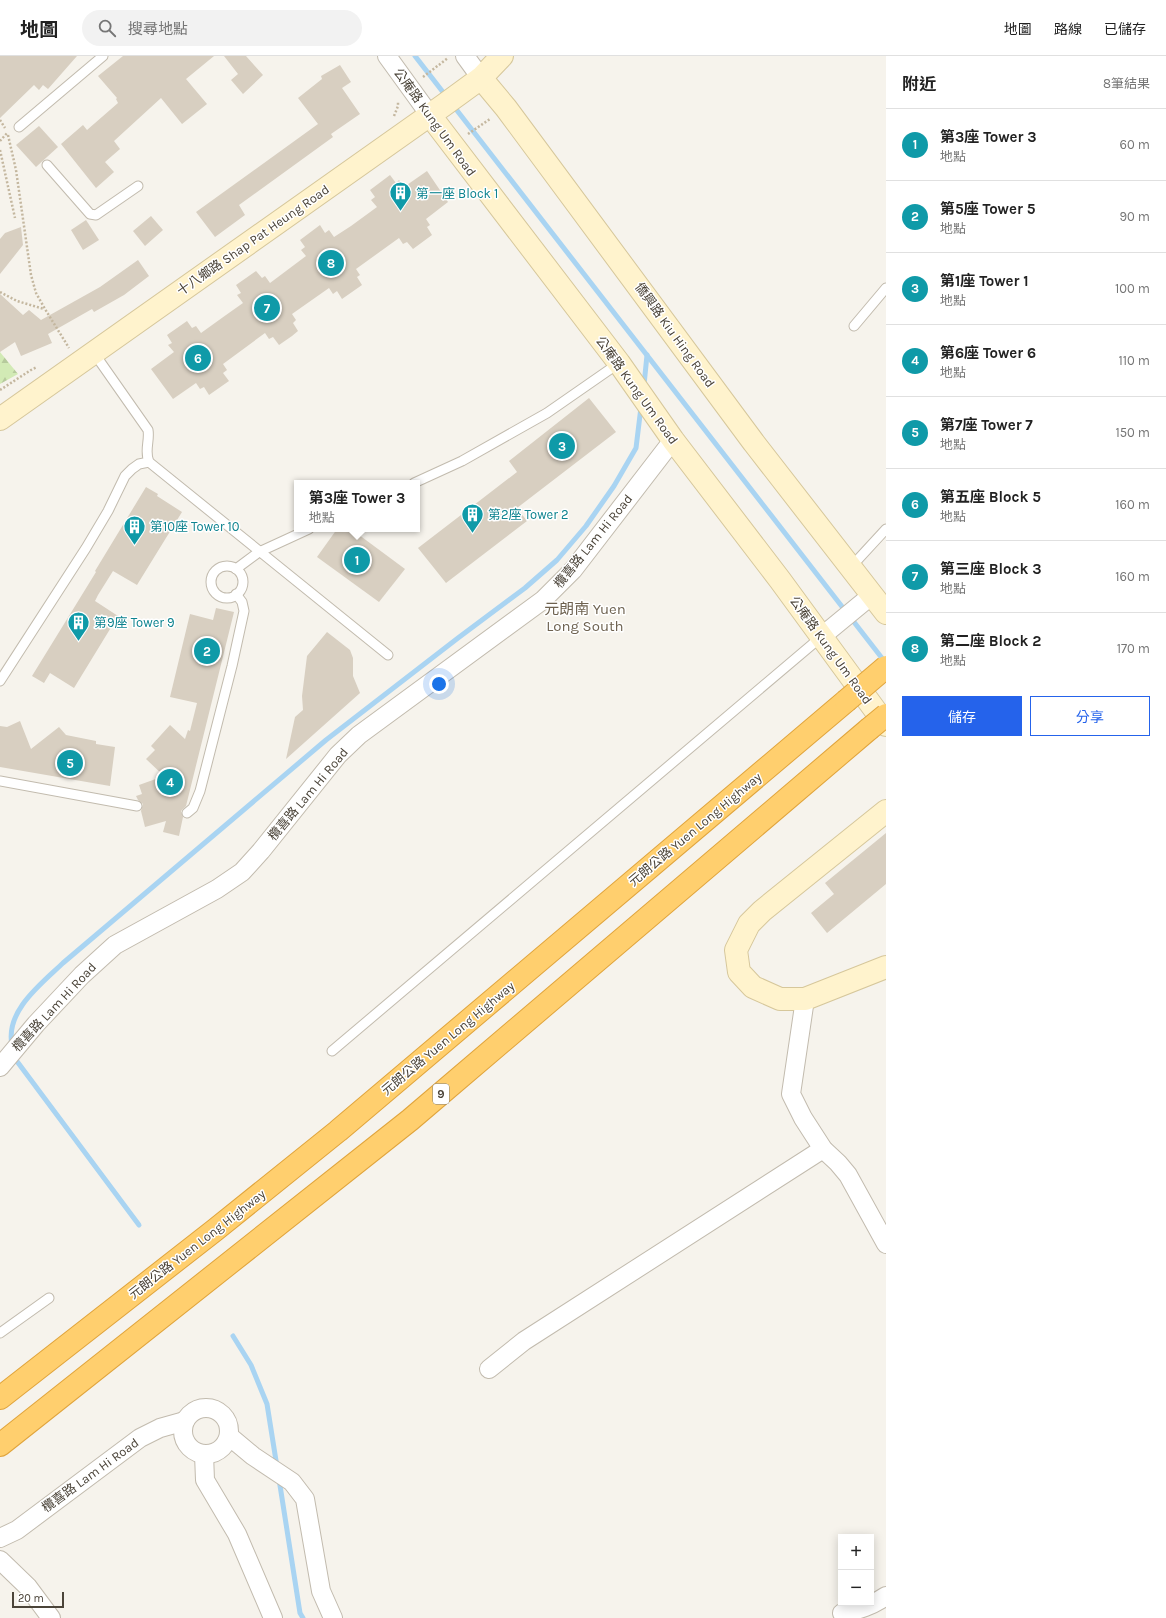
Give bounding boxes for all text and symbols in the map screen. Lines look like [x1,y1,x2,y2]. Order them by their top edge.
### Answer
search box [82,10,362,46]
icon: search [96,17,118,39]
text: 地圖 [20,19,58,41]
text: 搜尋地點 [128,20,188,38]
text: 地圖 [1004,21,1032,38]
text: 路線 [1054,21,1082,38]
text: 已儲存 [1104,21,1146,38]
street label: 公庵路 Kung Um Road [391,65,479,179]
text: 附近 [902,74,936,94]
text: 8筆結果 [1103,76,1150,91]
text: 第3座 Tower 3 [940,128,1037,146]
text: 1 [913,137,917,152]
text: 60 m [1120,137,1150,152]
text: 地點 [940,149,966,164]
building icon: 第一座 Block 1 [388,180,414,213]
street label: 十八鄉路 Shap Pat Heung Road [174,182,332,298]
place label: 第一座 Block 1 [416,186,498,201]
text: 第5座 Tower 5 [940,200,1035,218]
text: 2 [911,209,919,224]
text: 90 m [1119,209,1150,224]
text: 地點 [940,221,966,236]
pin: 8 [318,248,344,278]
text: 第1座 Tower 1 [940,272,1029,290]
street label: 僑興路 Kiu Hing Road [632,280,718,390]
text: 3 [911,281,919,296]
text: 100 m [1115,281,1150,296]
pin: 7 [254,293,280,323]
text: 地點 [940,293,966,308]
street label: 公庵路 Kung Um Road [593,333,681,447]
pin: 6 [185,343,211,373]
text: 第6座 Tower 6 [940,344,1036,362]
text: 4 [911,353,919,368]
text: 110 m [1118,353,1150,368]
text: 地點 [940,365,966,380]
text: 第7座 Tower 7 [940,416,1033,434]
text: 5 [911,425,919,440]
text: 150 m [1115,425,1150,440]
pin: 3 [549,431,575,461]
text: 地點 [940,437,966,452]
popup [294,480,420,532]
text: 第五座 Block 5 [940,488,1041,506]
text: 第3座 Tower 3 [309,489,405,507]
street label: 欖喜路 Lam Hi Road [551,491,635,591]
text: 6 [911,497,919,512]
text: 160 m [1115,497,1150,512]
building icon: 第2座 Tower 2 [459,501,485,534]
place label: 第2座 Tower 2 [488,507,569,522]
text: 地點 [940,509,966,524]
text: 地點 [309,510,335,525]
building icon: 第10座 Tower 10 [122,513,148,546]
place label: 第10座 Tower 10 [150,519,240,534]
pin: 1 [344,545,370,575]
text: 第三座 Block 3 [940,560,1042,578]
text: 7 [912,569,918,584]
text: 160 m [1115,569,1150,584]
text: 地點 [940,581,966,596]
street label: 公庵路 Kung Um Road [787,593,875,707]
district label: 元朗南 Yuen Long South [544,600,626,635]
building icon: 第9座 Tower 9 [65,609,91,642]
place label: 第9座 Tower 9 [94,615,175,630]
text: 第二座 Block 2 [940,632,1041,650]
pin: 2 [194,636,220,666]
text: 8 [911,641,919,656]
text: 170 m [1117,641,1150,656]
text: 地點 [940,653,966,668]
your location [429,674,449,694]
button: 儲存 [902,696,1022,736]
button: 分享 [1030,696,1150,736]
street label: 欖喜路 Lam Hi Road [265,745,351,843]
pin: 5 [57,748,83,778]
pin: 4 [157,767,183,797]
street label: 元朗公路 Yuen Long Highway [626,769,764,889]
street label: 欖喜路 Lam Hi Road [9,959,99,1055]
street label: 元朗公路 Yuen Long Highway [379,978,517,1098]
road number: 9 [433,1084,449,1104]
street label: 元朗公路 Yuen Long Highway [126,1186,268,1302]
street label: 欖喜路 Lam Hi Road [39,1435,141,1515]
map controls [838,1534,874,1606]
button: + [838,1534,874,1570]
button: − [838,1570,874,1606]
scale bar [12,1590,64,1609]
text: 20 m [18,1592,44,1605]

